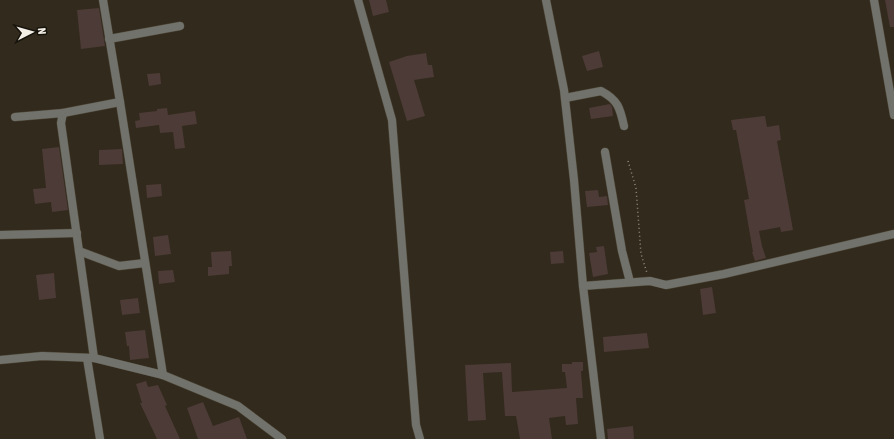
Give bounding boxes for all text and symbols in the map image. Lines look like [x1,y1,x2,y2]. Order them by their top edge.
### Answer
north arrow [12,12,52,52]
text: N [36,27,48,35]

